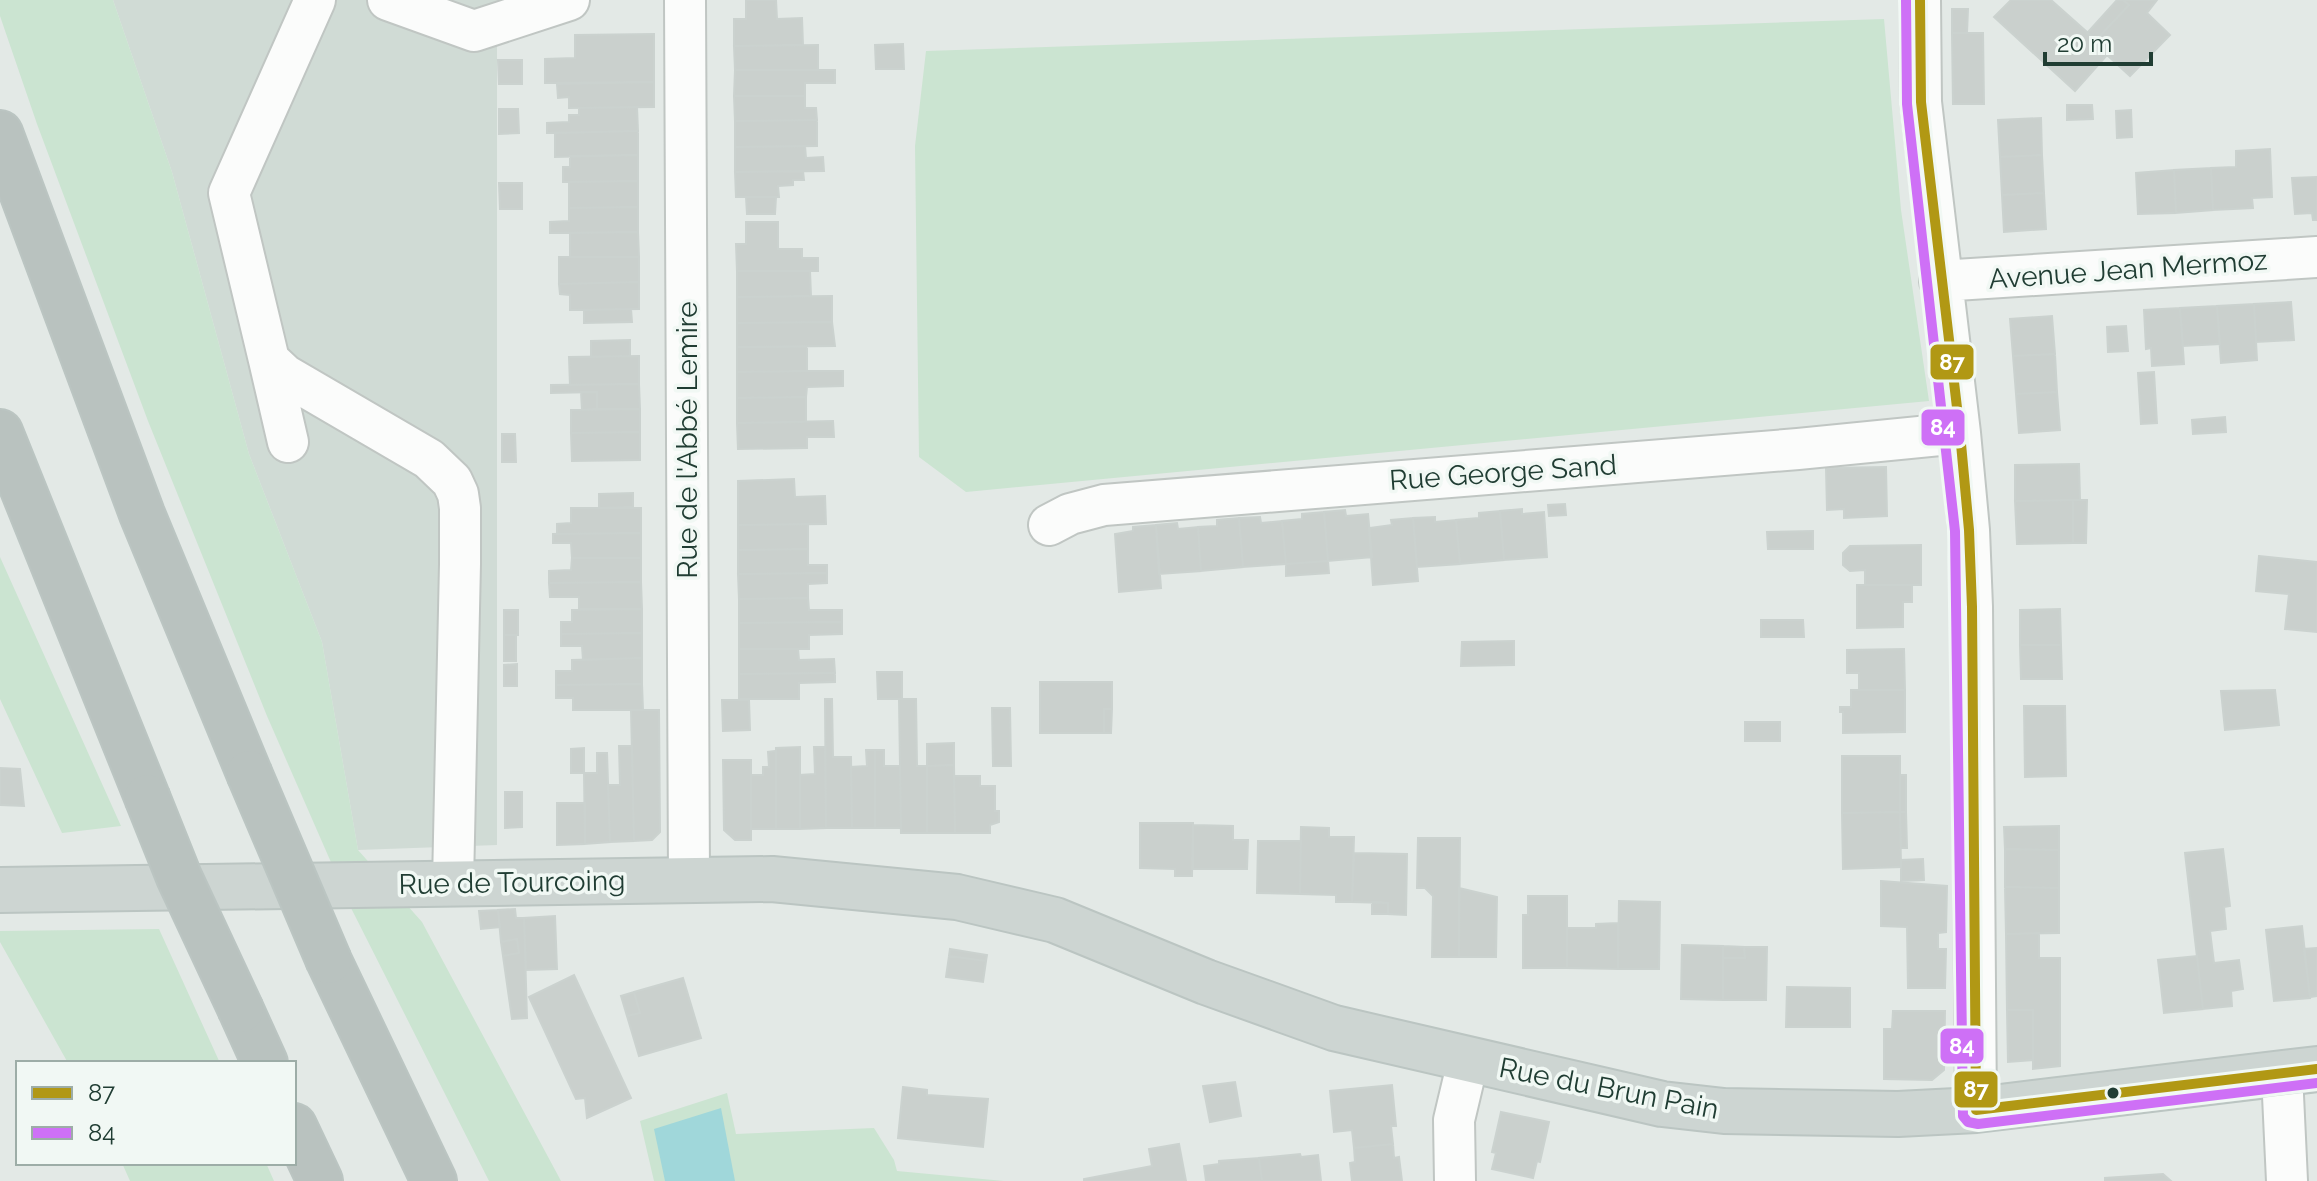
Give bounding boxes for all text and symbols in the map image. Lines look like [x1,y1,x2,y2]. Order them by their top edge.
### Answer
scale bar [2045,16,2151,66]
text: 20 m [2057,29,2112,58]
street label: Avenue Jean Mermoz [1987,243,2269,296]
street label: Rue de l'Abbé Lemire [671,301,704,579]
line badge: 87 [1929,343,1975,381]
text: 87 [1939,349,1965,375]
line badge: 84 [1920,408,1966,447]
text: 84 [1930,414,1956,440]
street label: Rue George Sand [1388,448,1618,497]
street label: Rue de Tourcoing [398,864,626,901]
line badge: 84 [1939,1027,1985,1065]
text: 84 [1949,1033,1975,1059]
street label: Rue du Brun Pain [1496,1051,1721,1126]
legend [16,1061,296,1165]
line badge: 87 [1953,1070,1999,1109]
text: 87 [1963,1076,1989,1102]
text: 87 [88,1078,115,1107]
unlabelled marker [2105,1085,2121,1101]
text: 84 [88,1118,115,1147]

